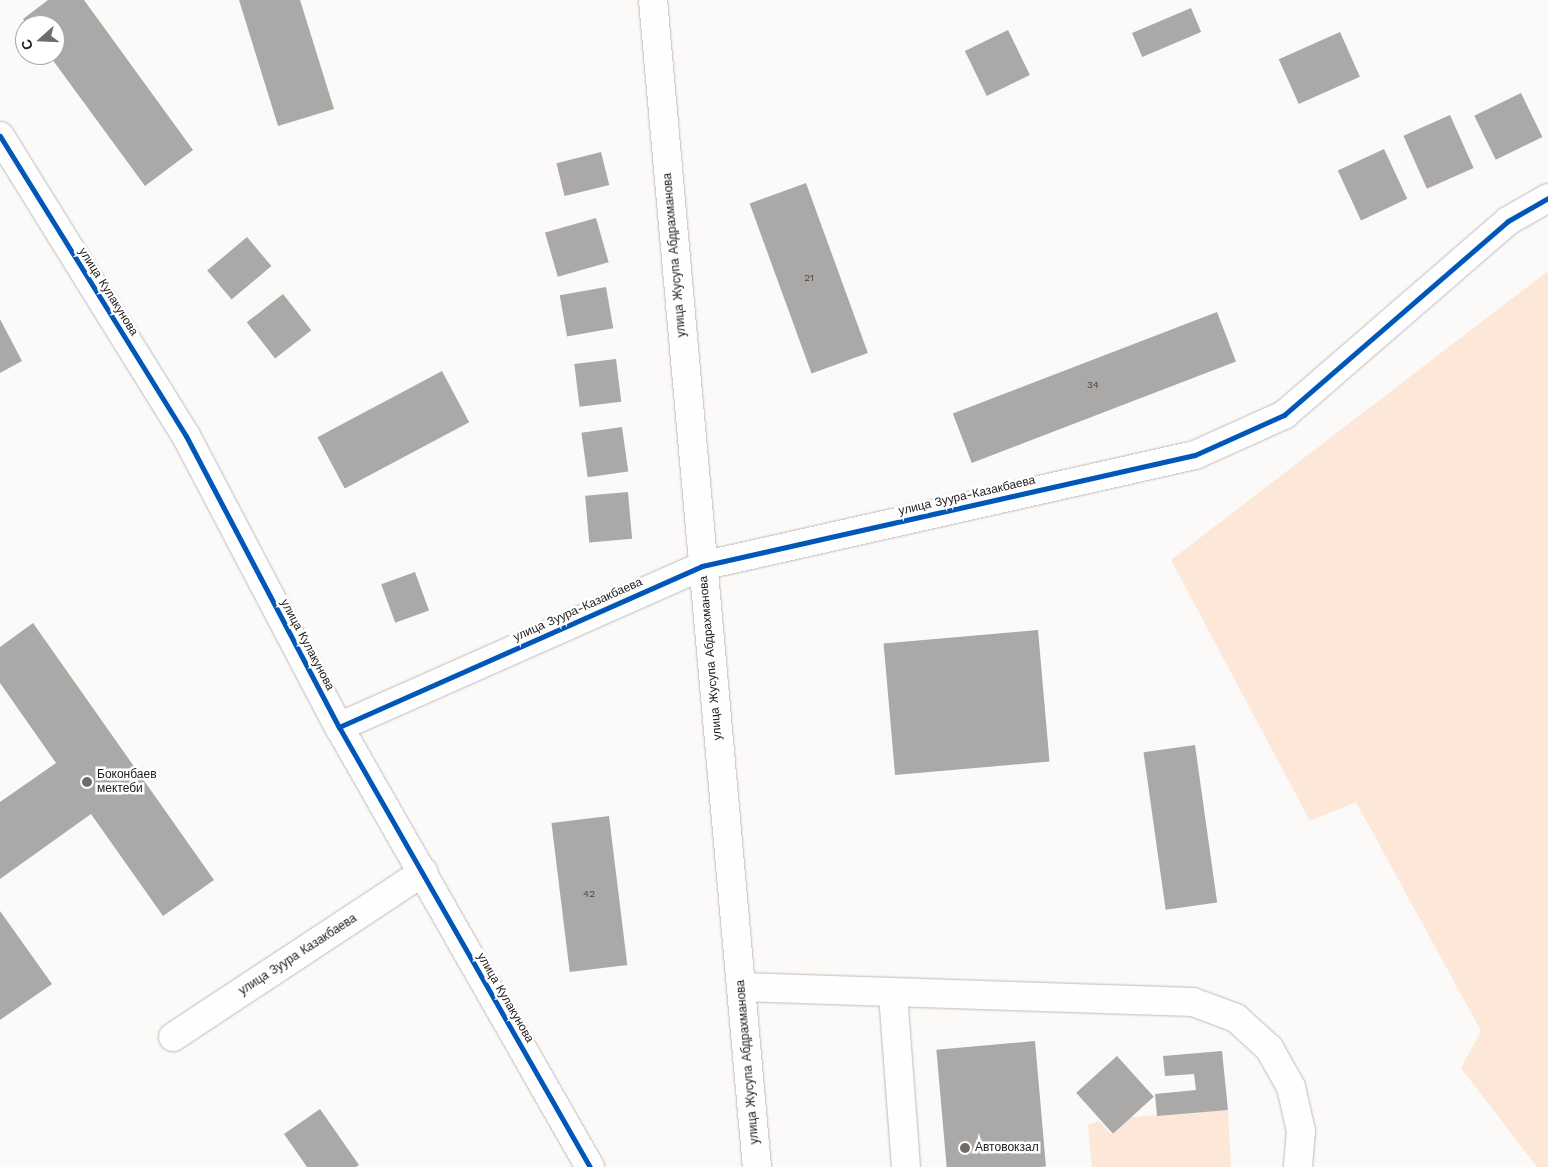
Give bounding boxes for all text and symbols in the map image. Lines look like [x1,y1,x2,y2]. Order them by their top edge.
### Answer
north arrow [15,15,65,65]
text: С [18,37,36,52]
street label: улица Жусупа Абдрахманова [661,172,689,338]
street label: улица Кулакунова [75,245,141,339]
house number: 21 [804,272,814,284]
house number: 34 [1087,379,1099,391]
street label: улица Зуура-Казакбаева [897,473,1037,519]
street label: улица Зуура-Казакбаева [511,575,645,645]
street label: улица Жусупа Абдрахманова [697,575,725,741]
street label: улица Кулакунова [277,597,337,693]
place label: Боконбаев мектеби [97,768,157,796]
marker: Боконбаев мектеби [81,776,93,788]
house number: 42 [583,888,595,900]
street label: улица Зуура Казакбаева [236,911,360,999]
street label: улица Кулакунова [473,951,537,1045]
street label: улица Жусупа Абдрахманова [734,979,762,1145]
place label: Автовокзал [975,1141,1039,1155]
marker: Автовокзал [959,1142,971,1154]

